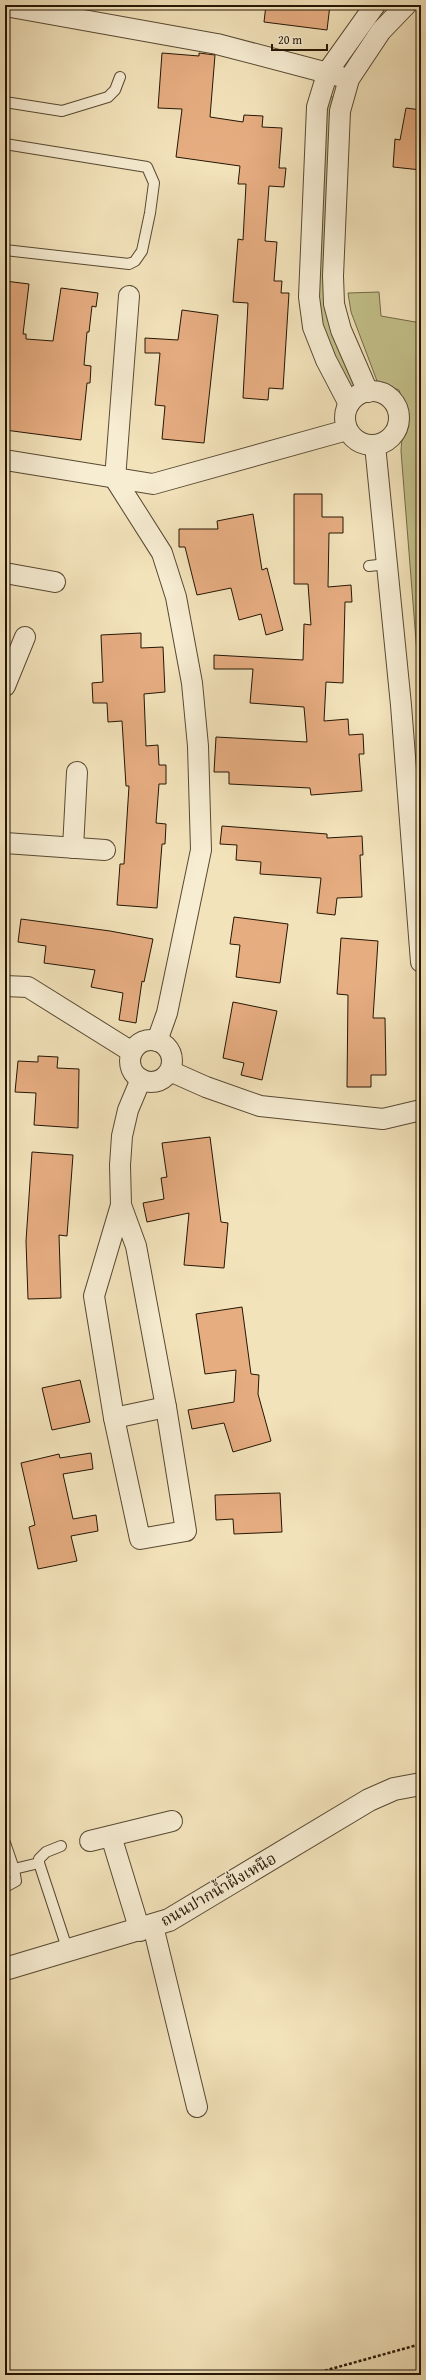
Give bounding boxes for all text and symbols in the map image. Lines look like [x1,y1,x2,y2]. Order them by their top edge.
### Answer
scale bar [272,26,327,52]
text: 20 m [278,31,302,48]
street label: ถนนปากน้ำฝั่งเหนือ [156,1846,280,1932]

